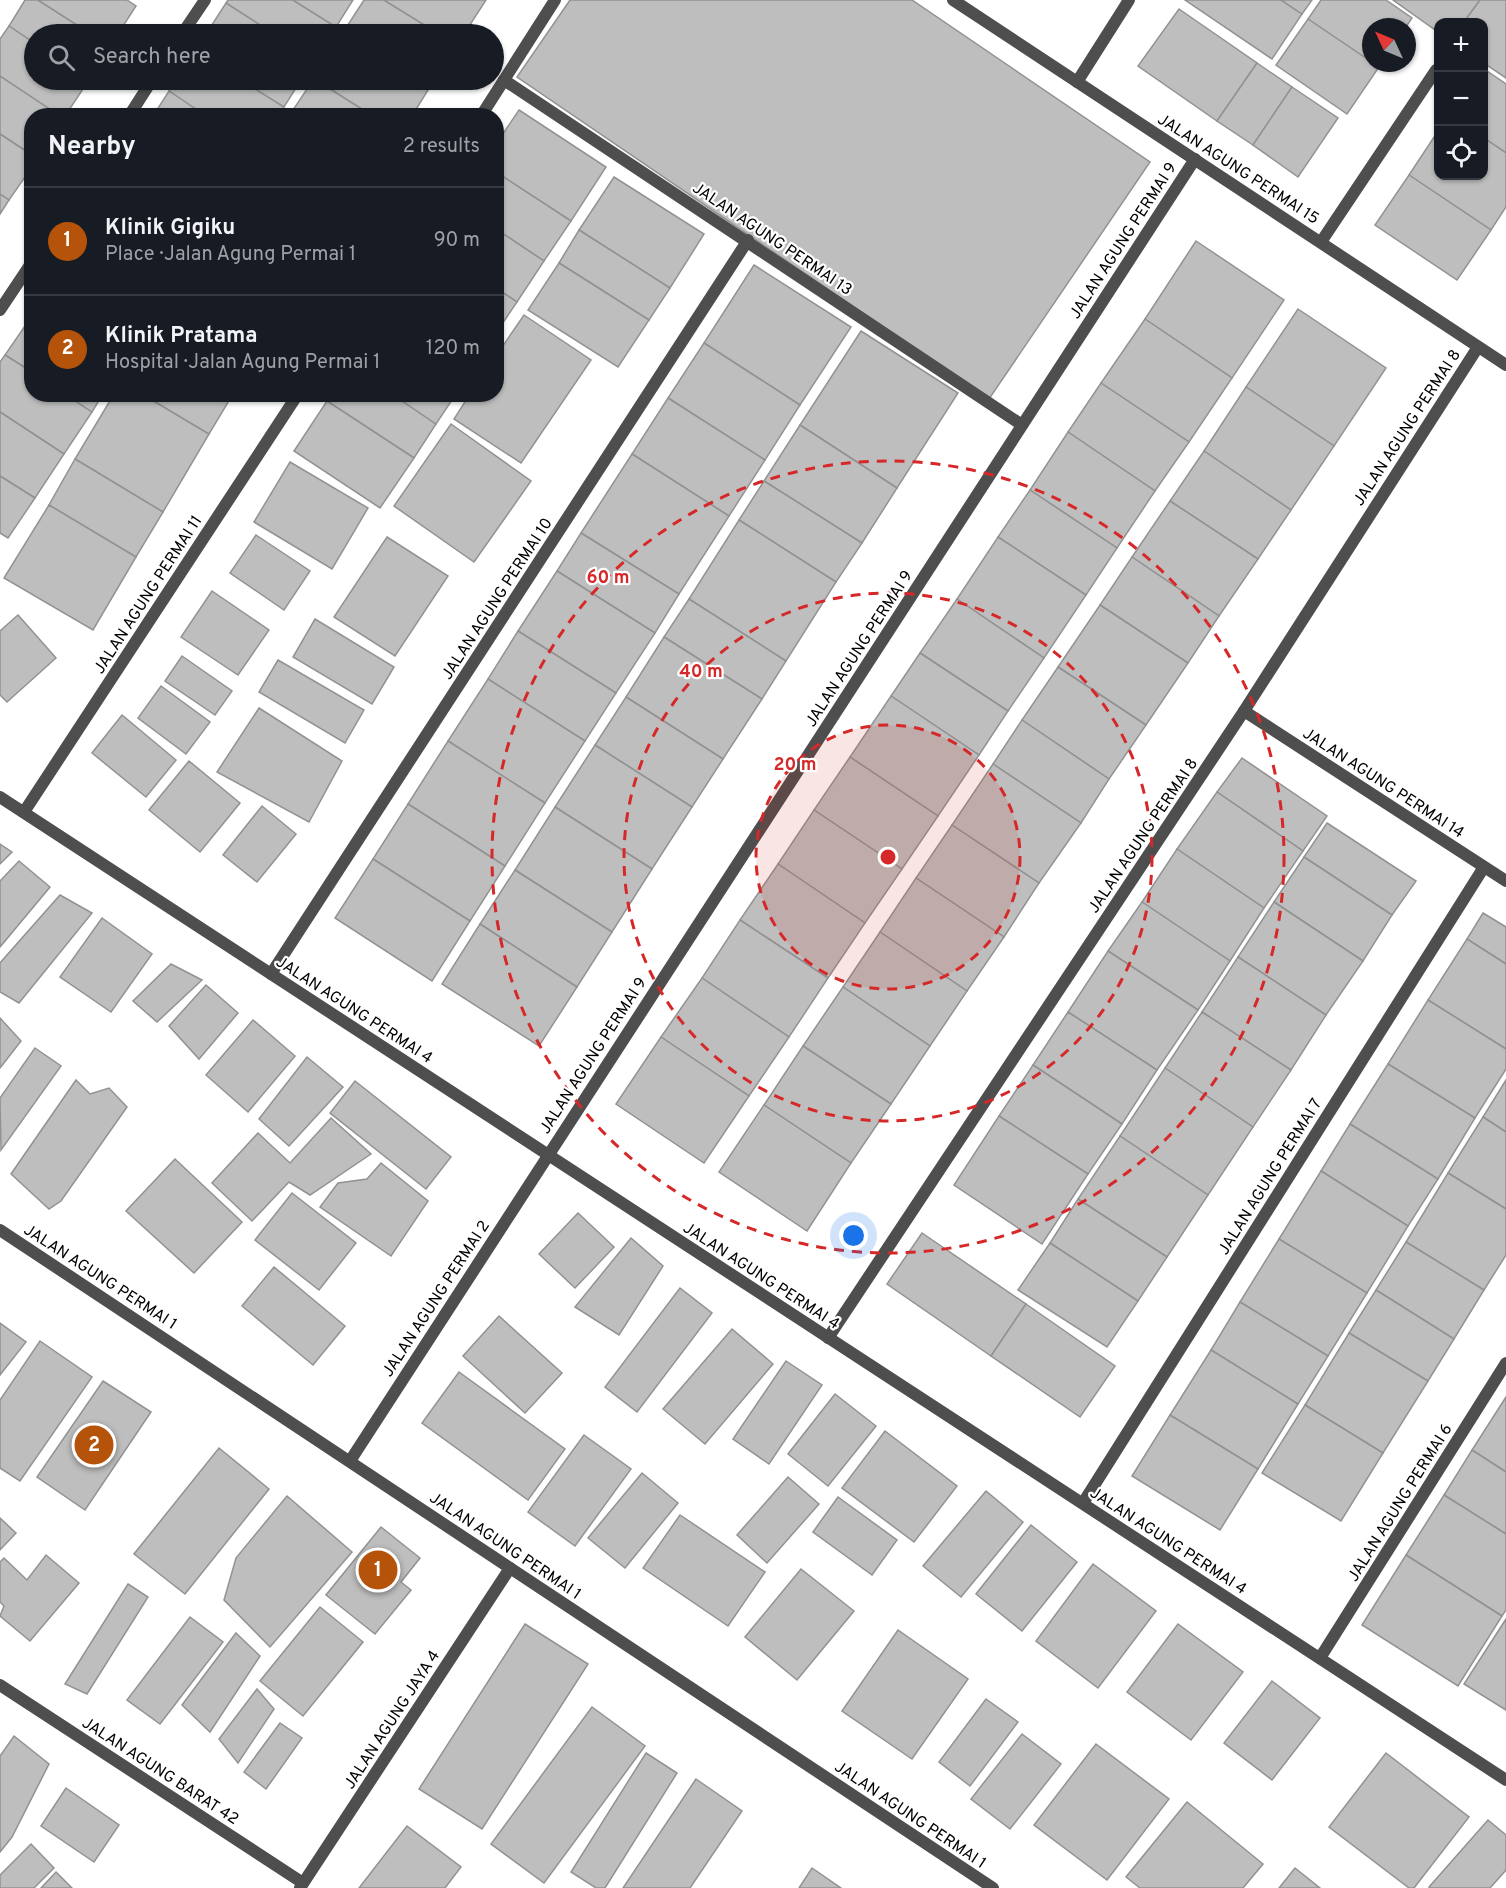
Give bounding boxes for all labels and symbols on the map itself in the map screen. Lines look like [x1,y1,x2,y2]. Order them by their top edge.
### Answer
north arrow [1362,18,1416,72]
street label: JALAN AGUNG PERMAI 15 [1153,110,1322,229]
street label: JALAN AGUNG PERMAI 9 [1066,159,1182,323]
street label: JALAN AGUNG PERMAI 13 [688,179,856,301]
street label: JALAN AGUNG PERMAI 8 [1350,346,1466,510]
street label: JALAN AGUNG PERMAI 11 [90,512,207,678]
street label: JALAN AGUNG PERMAI 10 [438,514,558,684]
text: 60 m [586,567,630,590]
street label: JALAN AGUNG PERMAI 9 [802,567,918,731]
text: 40 m [679,661,723,684]
street label: JALAN AGUNG PERMAI 14 [1298,724,1467,843]
text: 20 m [773,754,817,777]
street label: JALAN AGUNG PERMAI 8 [1084,755,1203,917]
centre of rings [878,847,898,867]
street label: JALAN AGUNG PERMAI 4 [272,953,436,1069]
street label: JALAN AGUNG PERMAI 9 [536,974,652,1138]
street label: JALAN AGUNG PERMAI 7 [1214,1095,1327,1259]
street label: JALAN AGUNG PERMAI 2 [379,1217,495,1381]
street label: JALAN AGUNG PERMAI 4 [679,1219,843,1335]
street label: JALAN AGUNG PERMAI 1 [20,1221,180,1335]
your location [839,1221,868,1250]
street label: JALAN AGUNG PERMAI 6 [1344,1420,1457,1586]
pin: 2 [74,1422,113,1468]
street label: JALAN AGUNG PERMAI 4 [1086,1484,1250,1600]
street label: JALAN AGUNG PERMAI 1 [425,1488,585,1605]
pin: 1 [358,1548,398,1592]
street label: JALAN AGUNG JAYA 4 [340,1647,445,1793]
street label: JALAN AGUNG BARAT 42 [78,1713,242,1830]
street label: JALAN AGUNG PERMAI 1 [830,1757,990,1874]

